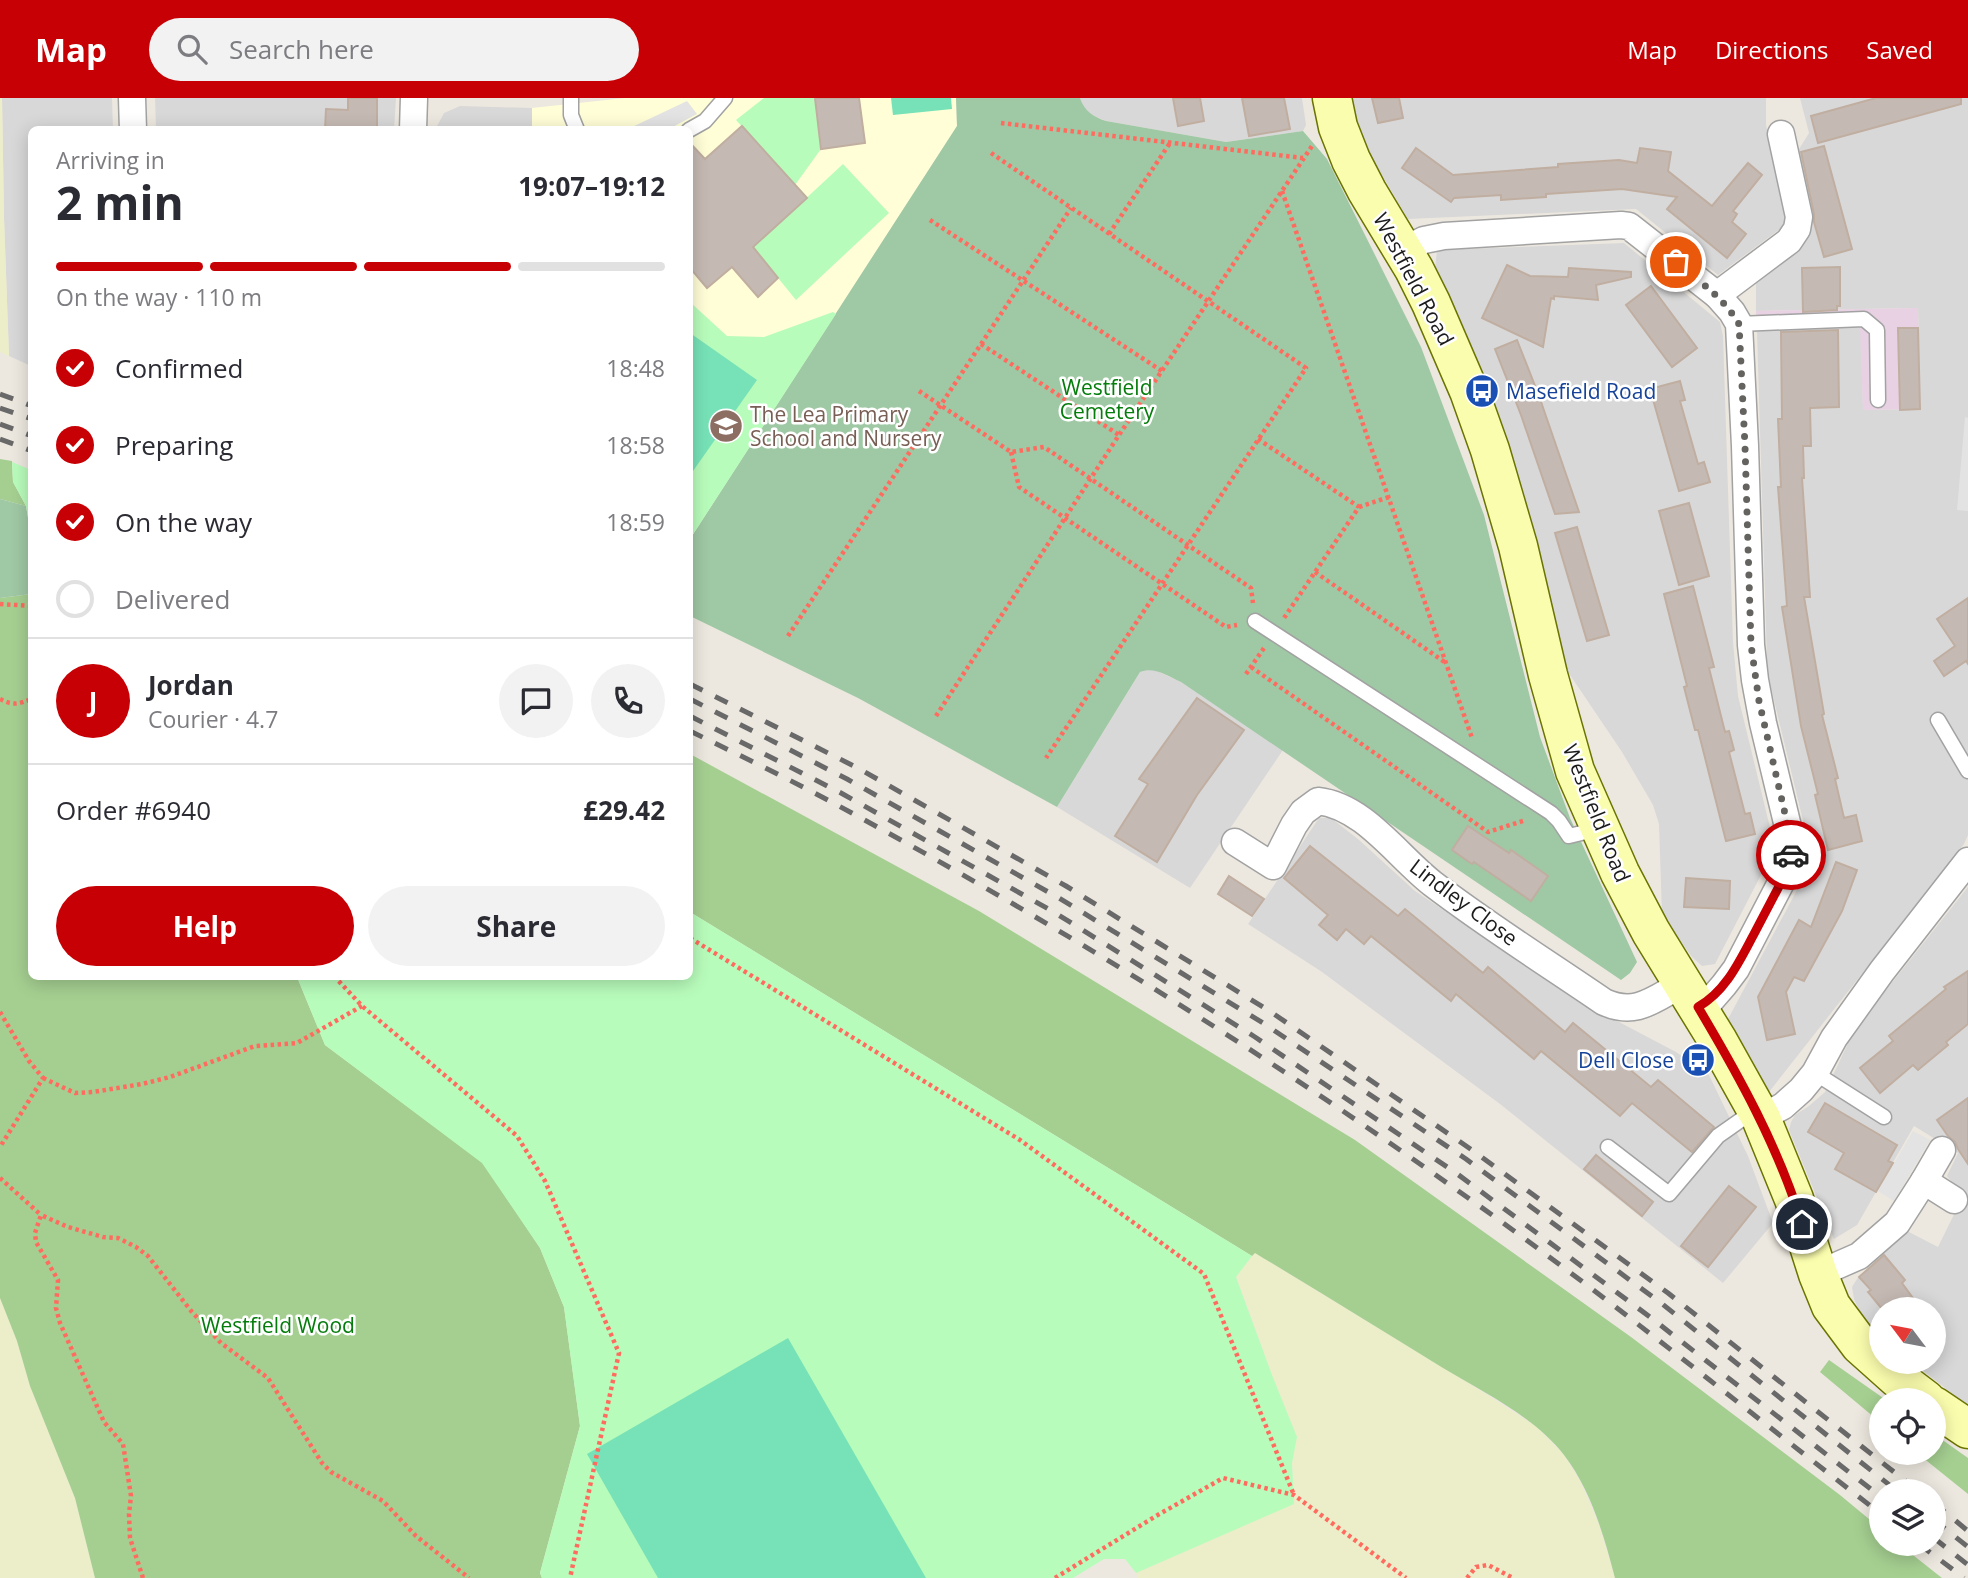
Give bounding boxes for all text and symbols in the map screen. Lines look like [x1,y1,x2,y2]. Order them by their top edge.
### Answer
search box [149,18,639,81]
text: Map [35,27,107,72]
icon: search [173,30,211,68]
text: Search here [229,31,374,67]
text: Map [1627,33,1677,66]
text: Directions [1715,33,1828,66]
text: Saved [1866,33,1933,66]
text: Arriving in [56,144,165,176]
text: 19:07–19:12 [518,168,665,204]
text: 2 min [56,171,184,233]
street label: Westfield Road [1367,208,1461,350]
pin [1646,232,1706,292]
icon: bag [1657,243,1695,281]
text: On the way · 110 m [56,281,262,313]
icon: check [56,349,94,387]
text: Confirmed [115,350,243,386]
text: 18:48 [606,352,665,384]
bus stop icon: Masefield Road [1463,372,1501,410]
park label: Westfield Cemetery [1060,373,1155,425]
place label: Masefield Road [1506,377,1656,405]
place label: The Lea Primary School and Nursery [750,400,942,452]
school or university icon: The Lea Primary School and Nursery [707,407,745,445]
icon: check [56,426,94,464]
text: Preparing [115,427,233,463]
text: 18:58 [606,429,665,461]
icon: check [56,503,94,541]
text: On the way [115,504,252,540]
text: 18:59 [606,506,665,538]
text: Delivered [115,581,230,617]
button: chat [499,664,573,738]
button: phone [591,664,665,738]
text: Jordan [148,667,234,703]
text: J [89,683,97,719]
text: Courier · 4.7 [148,703,278,735]
street label: Westfield Road [1557,740,1637,886]
text: Order #6940 [56,792,211,828]
text: £29.42 [583,792,665,828]
courier [1756,820,1826,890]
icon: car [1772,836,1810,874]
street label: Lindley Close [1404,852,1524,952]
button: Help [56,886,354,966]
button: Share [368,886,665,966]
bus stop icon: Dell Close [1679,1041,1717,1079]
place label: Dell Close [1578,1046,1674,1074]
pin [1772,1194,1832,1254]
icon: home [1783,1205,1821,1243]
north arrow [1869,1297,1946,1374]
map controls [1869,1297,1946,1556]
park label: Westfield Wood [201,1311,355,1339]
button: locate [1869,1388,1946,1465]
button: layers [1869,1479,1946,1556]

